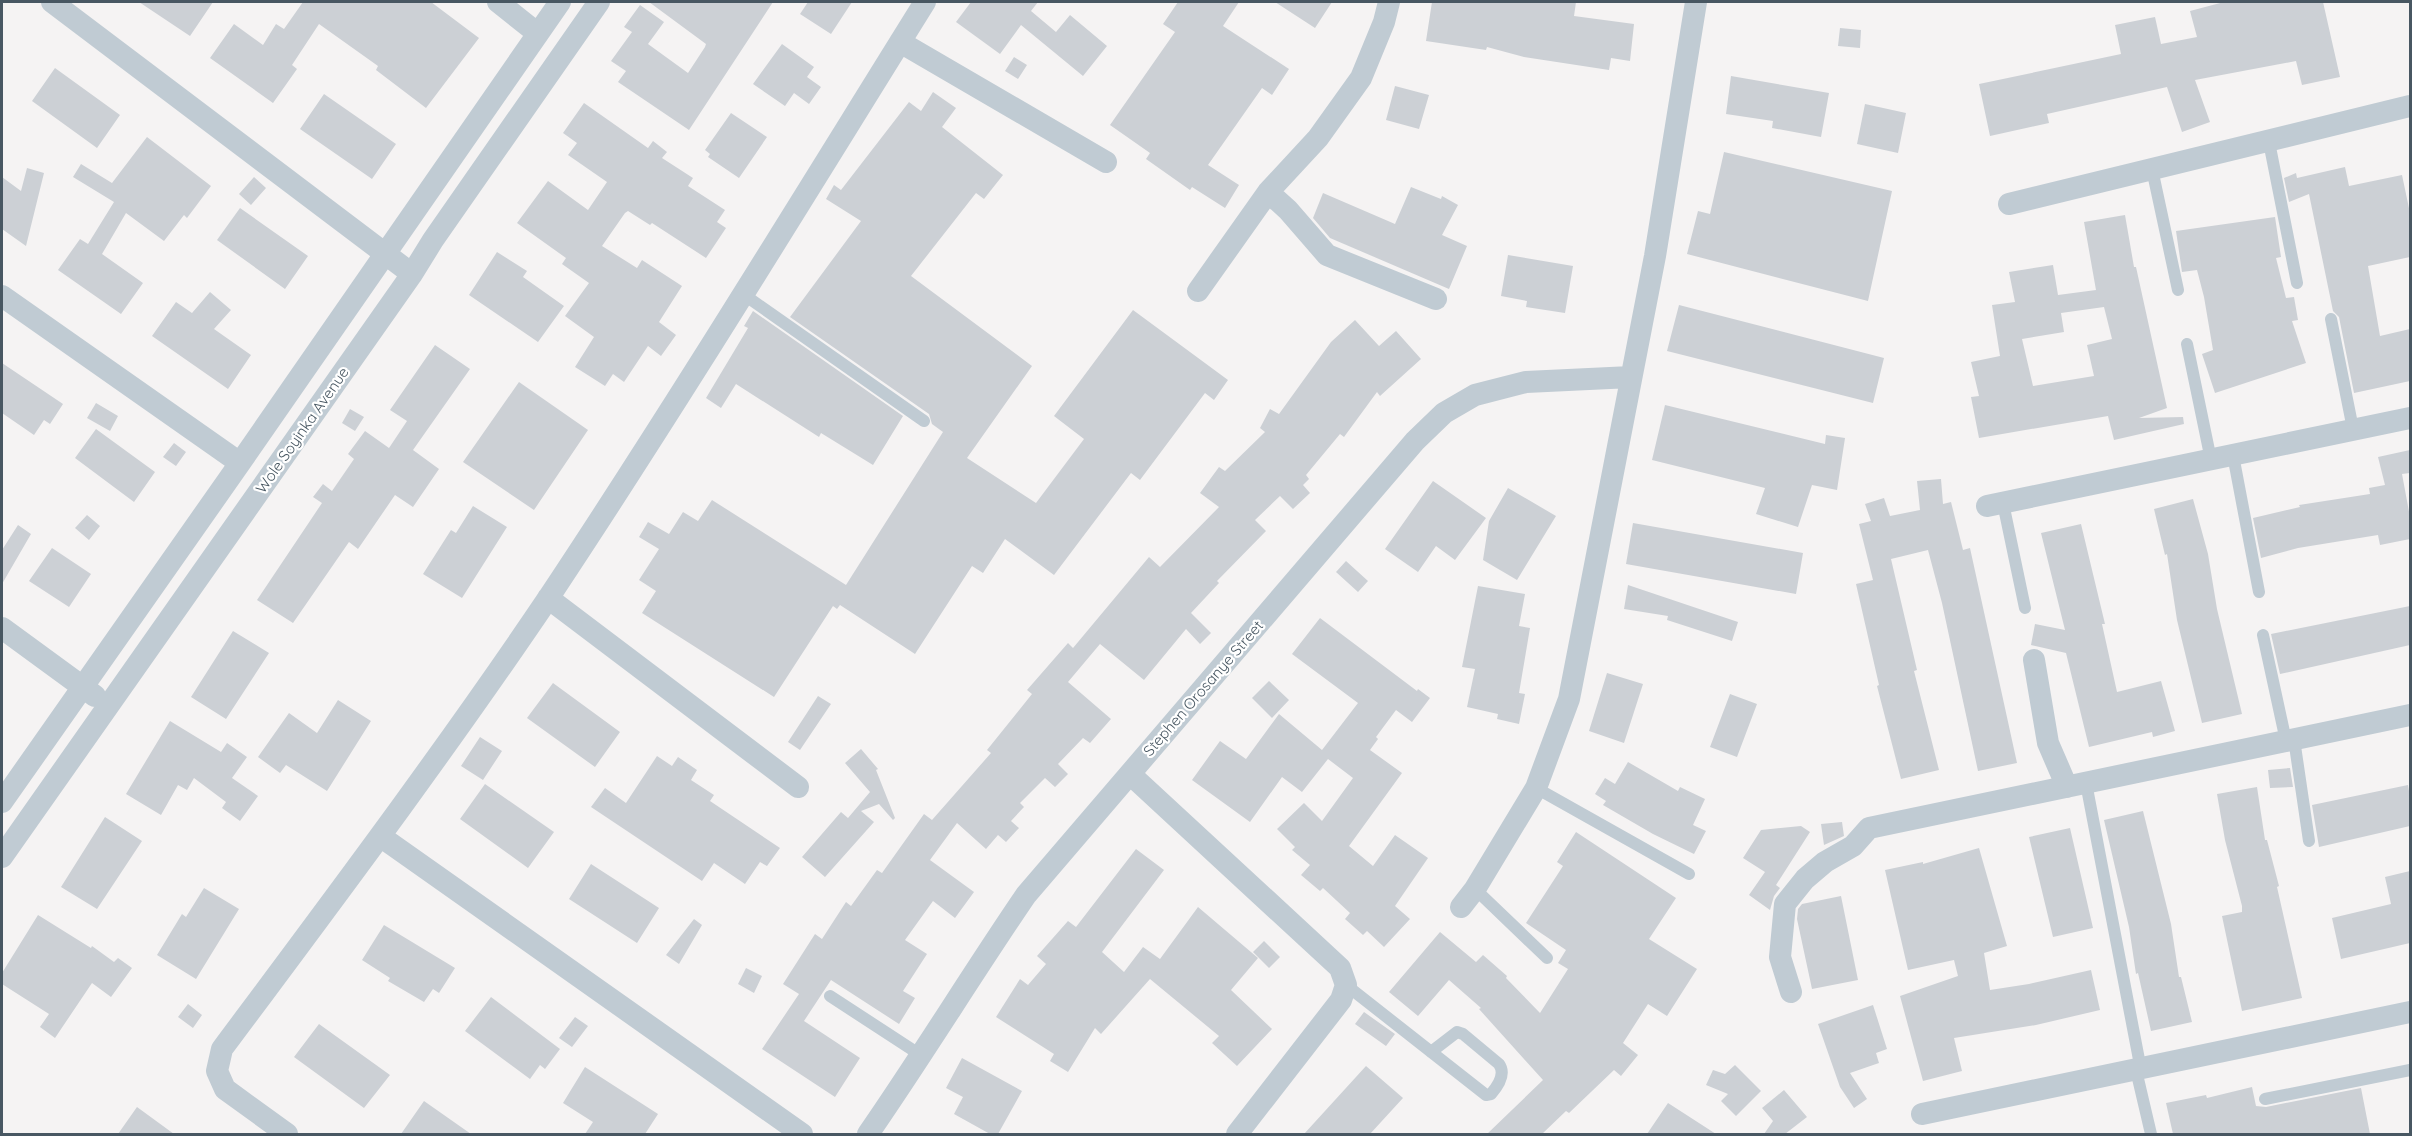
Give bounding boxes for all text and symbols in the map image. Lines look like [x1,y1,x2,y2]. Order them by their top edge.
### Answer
street label: Wole Soyinka Avenue [251,363,353,497]
street label: Stephen Orosanye Street [1139,616,1267,760]

